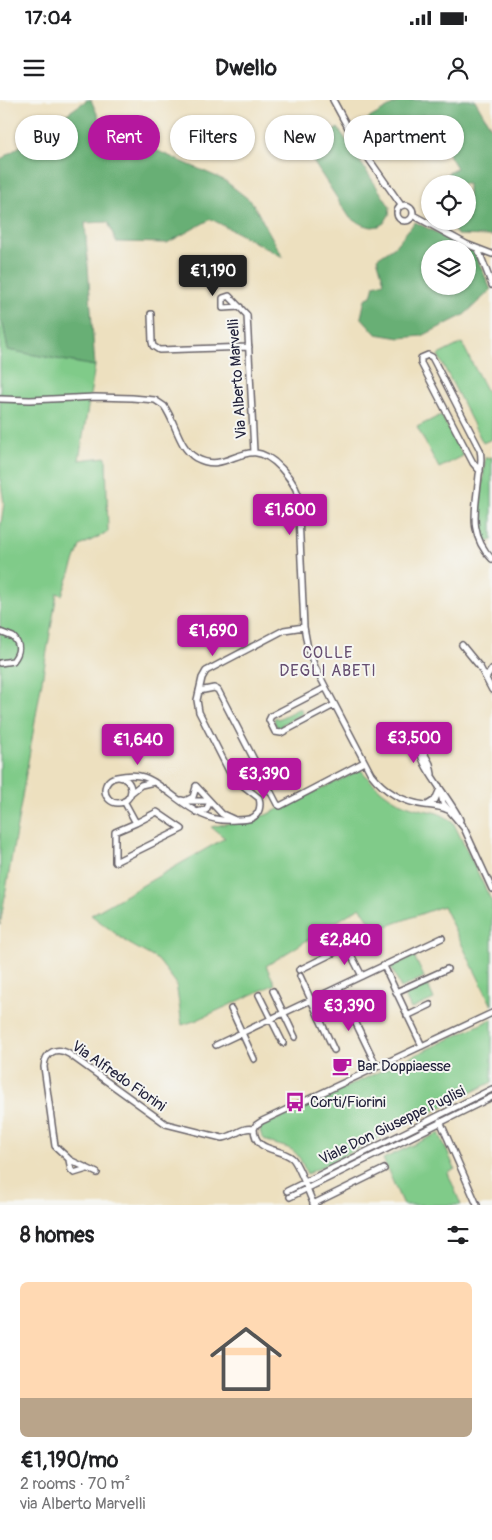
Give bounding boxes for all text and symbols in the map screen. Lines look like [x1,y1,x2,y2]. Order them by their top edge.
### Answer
text: 17:04 [25,6,72,30]
icon: menu [20,54,48,82]
text: Dwello [215,54,277,82]
icon: person [444,54,472,82]
chip: Buy [15,115,78,160]
chip: Rent [88,115,160,160]
chip: Filters [170,115,255,160]
chip: New [265,115,334,160]
chip: Apartment [344,115,464,160]
map controls [421,175,476,295]
button: locate [421,175,476,230]
button: layers [421,240,476,295]
pin: €1,190 [172,254,254,297]
text: €1,190 [190,261,236,281]
street label: Via Alberto Marvelli [224,318,251,439]
pin: €1,600 [249,494,331,536]
text: €1,600 [264,500,316,520]
pin: €1,690 [172,614,254,657]
text: €1,690 [188,621,238,641]
district label: COLLE DEGLI ABETI [279,643,377,681]
pin: €3,500 [373,722,455,764]
pin: €1,640 [97,724,179,766]
text: €3,500 [387,728,441,748]
text: €1,640 [113,730,163,750]
pin: €3,390 [223,758,305,800]
text: €3,390 [238,764,290,784]
pin: €2,840 [304,924,386,966]
text: €2,840 [319,930,371,950]
pin: €3,390 [308,990,390,1032]
text: €3,390 [323,996,375,1016]
street label: Via Alfredo Fiorini [68,1037,170,1116]
cafe icon: Bar Doppiaesse [331,1055,353,1077]
place label: Bar Doppiaesse [357,1057,451,1076]
street label: Viale Don Giuseppe Puglisi [316,1082,469,1169]
bus stop icon: Corti/Fiorini [284,1091,306,1113]
place label: Corti/Fiorini [310,1093,386,1112]
icon: filters [444,1221,472,1249]
text: 8 homes [20,1222,94,1249]
icon: home [201,1314,291,1404]
text: €1,190/mo [20,1447,118,1474]
text: 2 rooms · 70 m² [20,1474,130,1494]
text: via Alberto Marvelli [20,1494,145,1514]

